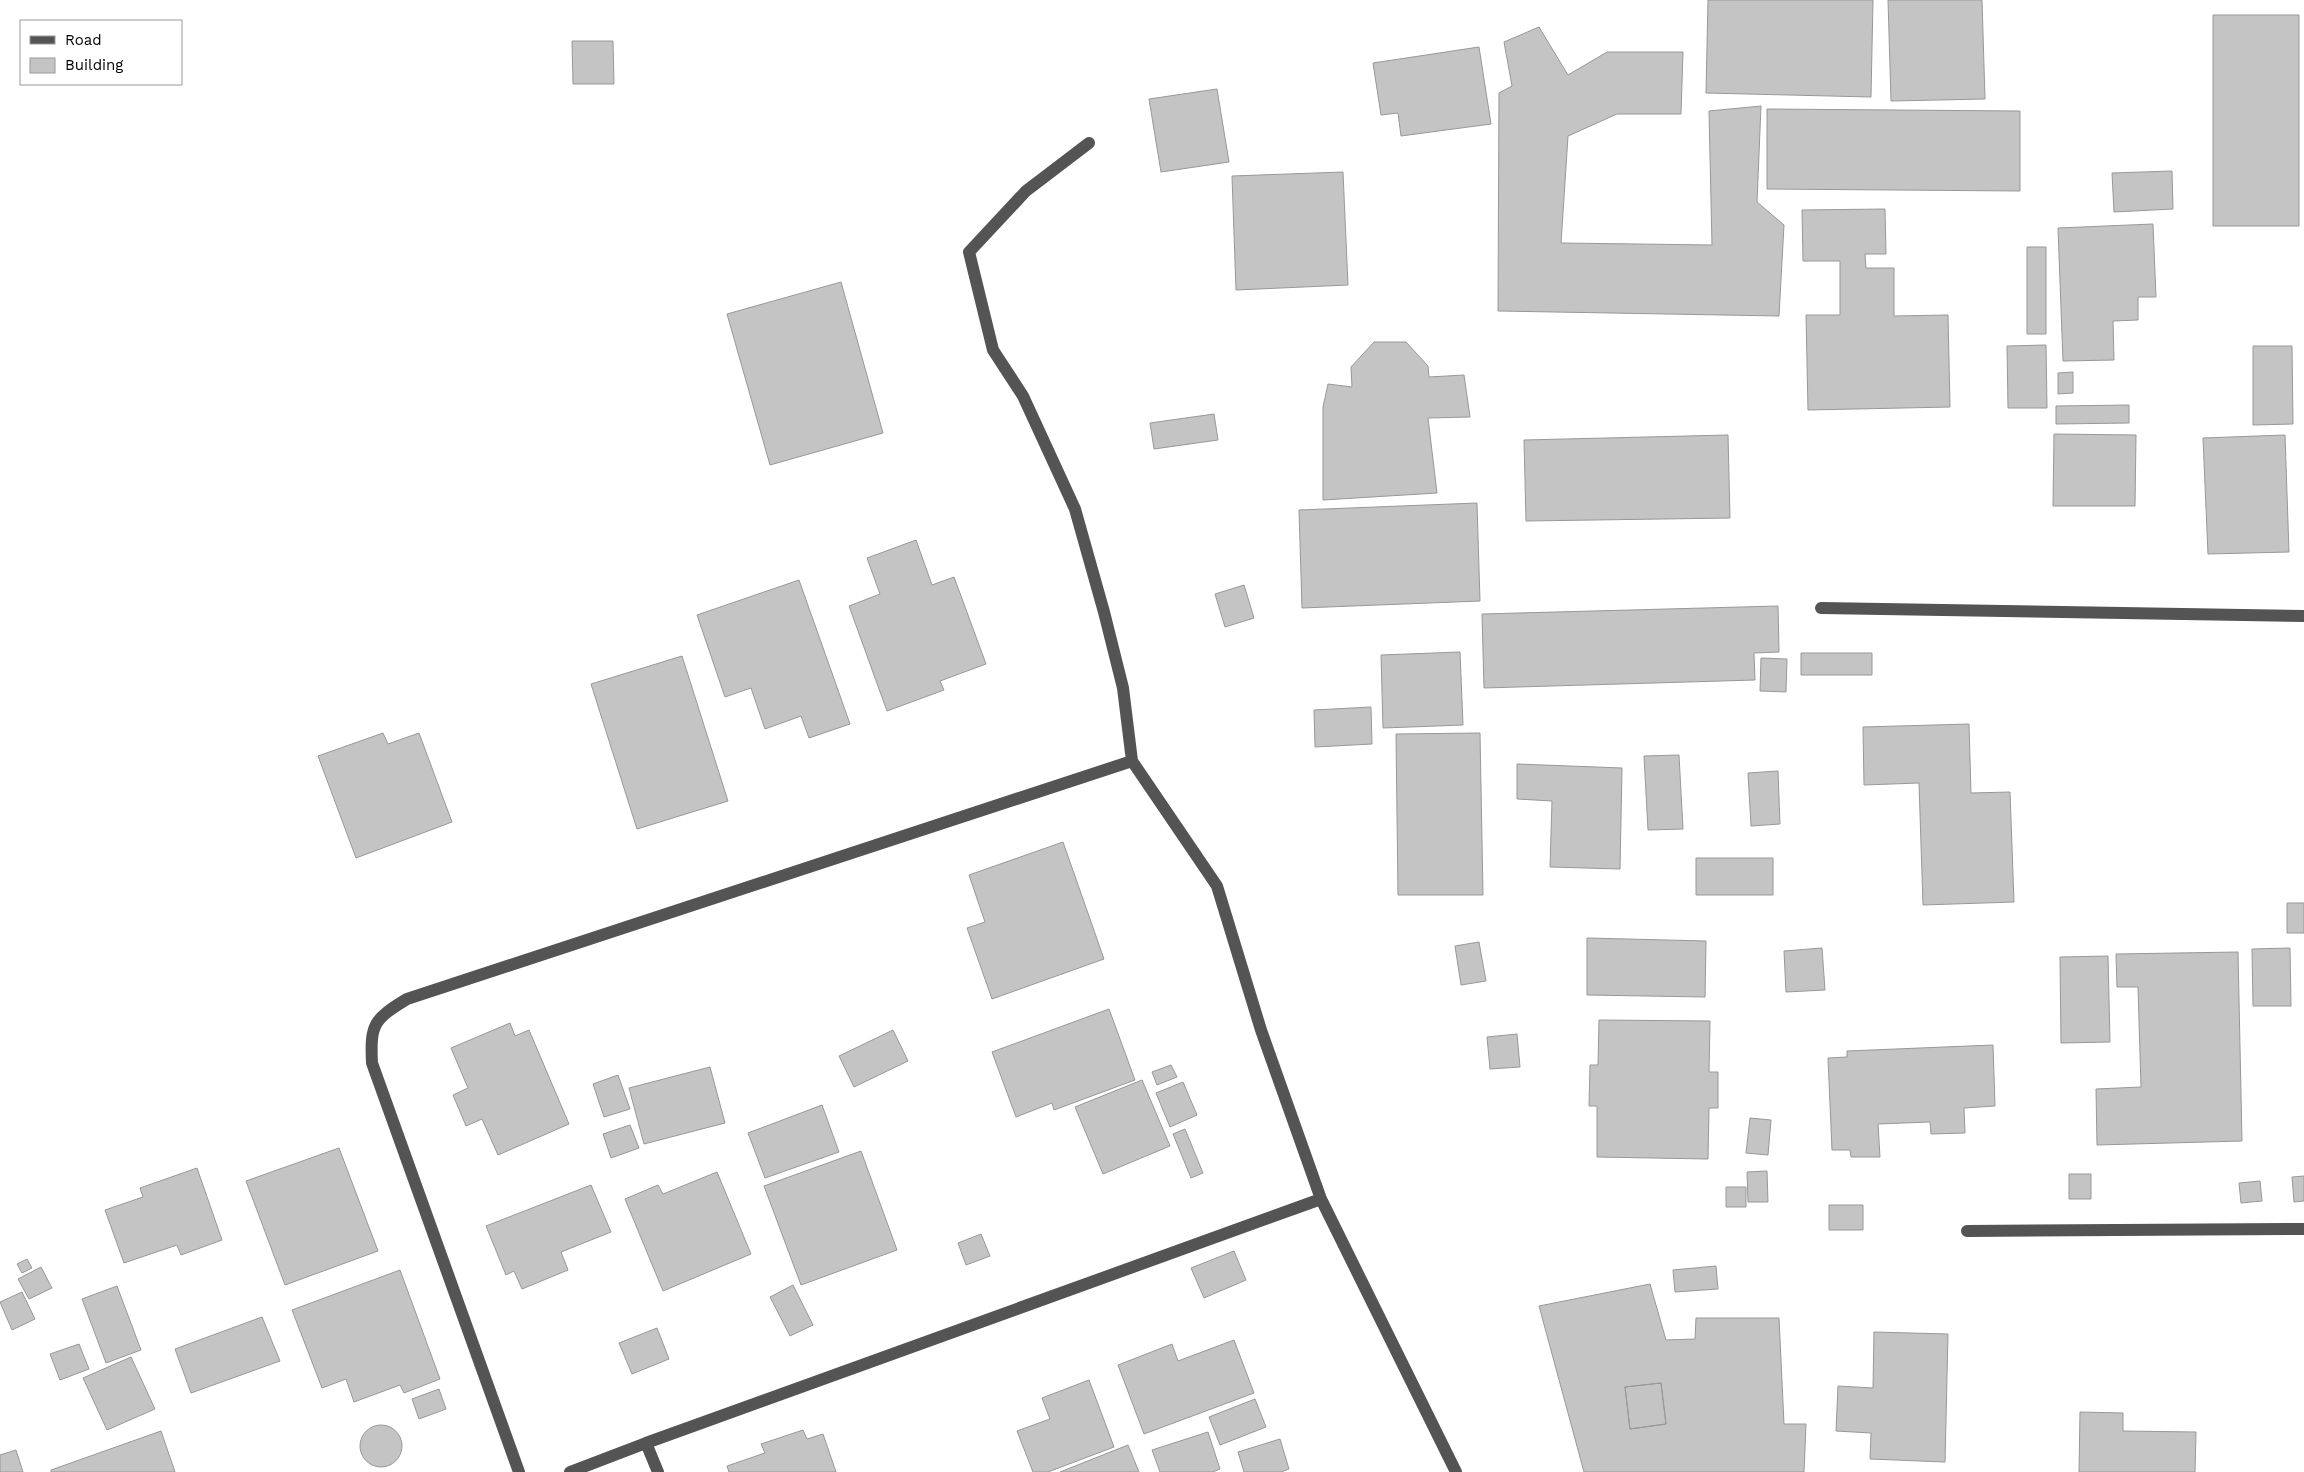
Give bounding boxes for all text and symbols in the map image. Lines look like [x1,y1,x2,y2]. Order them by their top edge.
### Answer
legend [20,20,182,85]
text: Road [65,31,102,49]
text: Building [65,56,123,74]

